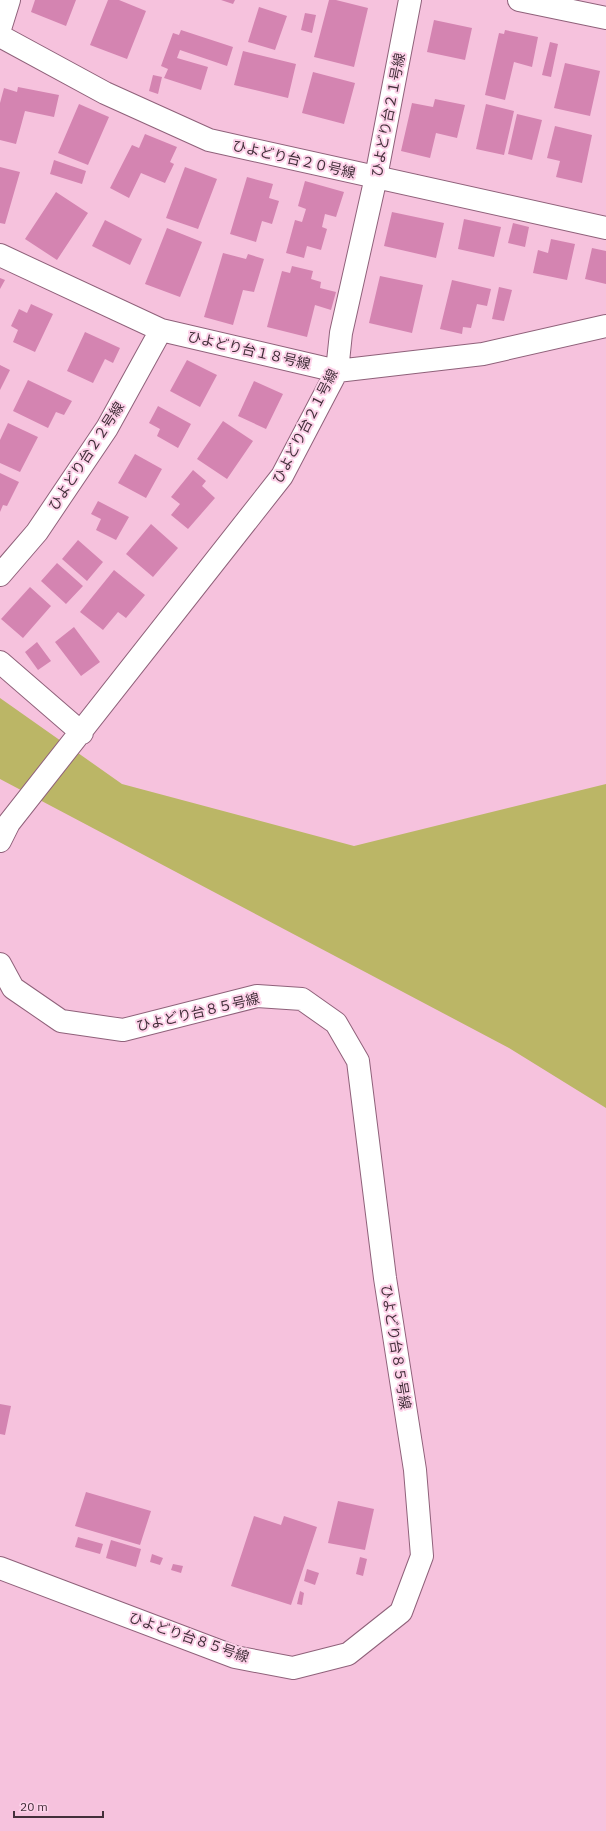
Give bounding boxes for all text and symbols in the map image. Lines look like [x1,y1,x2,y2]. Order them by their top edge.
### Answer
street label: ひよどり台２１号線 [367,51,409,179]
street label: ひよどり台２０号線 [231,136,357,182]
street label: ひよどり台１８号線 [186,327,312,373]
street label: ひよどり台２１号線 [268,366,342,486]
street label: ひよどり台２２号線 [44,398,128,514]
street label: ひよどり台８５号線 [135,989,261,1035]
street label: ひよどり台８５号線 [377,1283,415,1411]
street label: ひよどり台８５号線 [127,1608,251,1666]
scale bar [14,1793,103,1819]
text: 20 m [20,1799,48,1814]

